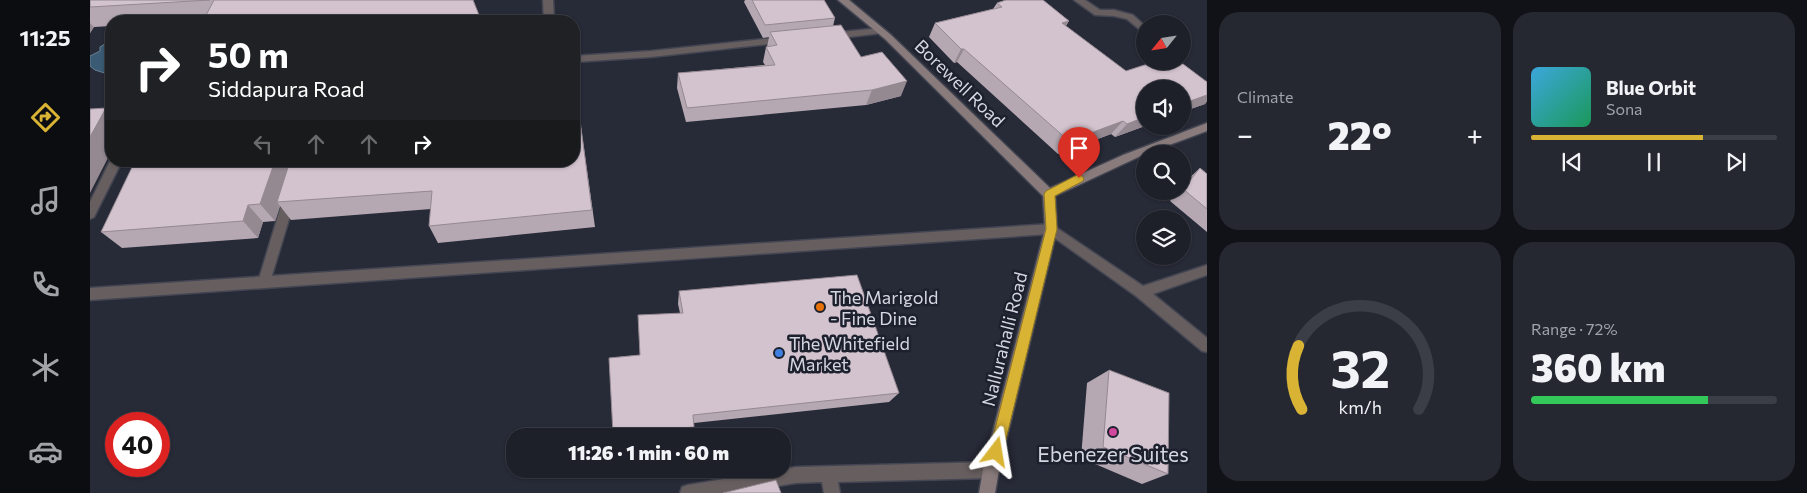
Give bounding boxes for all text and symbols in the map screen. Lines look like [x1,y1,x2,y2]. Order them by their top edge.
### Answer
north arrow [1136,15,1191,70]
map controls [1136,15,1191,265]
text: 11:25 [19,24,71,51]
text: 50 m [208,32,289,75]
icon: right [125,35,190,100]
street label: Borewell Road [910,35,1010,131]
text: Siddapura Road [208,75,364,102]
text: Blue Orbit [1606,76,1696,99]
button: sound [1136,80,1191,135]
text: Climate [1237,87,1293,106]
text: Sona [1606,99,1642,118]
icon: directions [28,100,63,135]
text: 22° [1328,111,1392,158]
text: − [1237,117,1253,151]
text: + [1467,117,1483,151]
pin [1058,127,1100,178]
icon: left [249,130,277,158]
icon: ahead [302,130,330,158]
icon: ahead [355,130,383,158]
icon: right [408,130,436,158]
icon: arrive [1065,134,1093,162]
button: search [1136,145,1191,200]
icon: previous [1558,148,1586,176]
icon: pause [1640,148,1668,176]
icon: next [1722,148,1750,176]
icon: music [28,183,63,218]
button: layers [1136,210,1191,265]
icon: phone [28,267,63,302]
street label: Nallurahalli Road [977,270,1031,408]
place label: The Marigold - Fine Dine [830,286,938,329]
marker: The Marigold - Fine Dine [814,301,826,313]
text: Range · 72% [1531,319,1617,338]
place label: The Whitefield Market [789,332,910,375]
text: 32 [1330,335,1390,399]
text: 360 km [1531,343,1665,390]
marker: The Whitefield Market [773,347,785,359]
icon: climate [28,350,63,385]
text: km/h [1338,396,1382,418]
speed limit sign: 40 [105,412,170,477]
position arrow [969,425,1021,477]
marker: Ebenezer Suites [1107,426,1119,438]
icon: car [28,434,63,469]
text: 11:26 · 1 min · 60 m [568,441,729,464]
place label: Ebenezer Suites [1037,441,1189,466]

